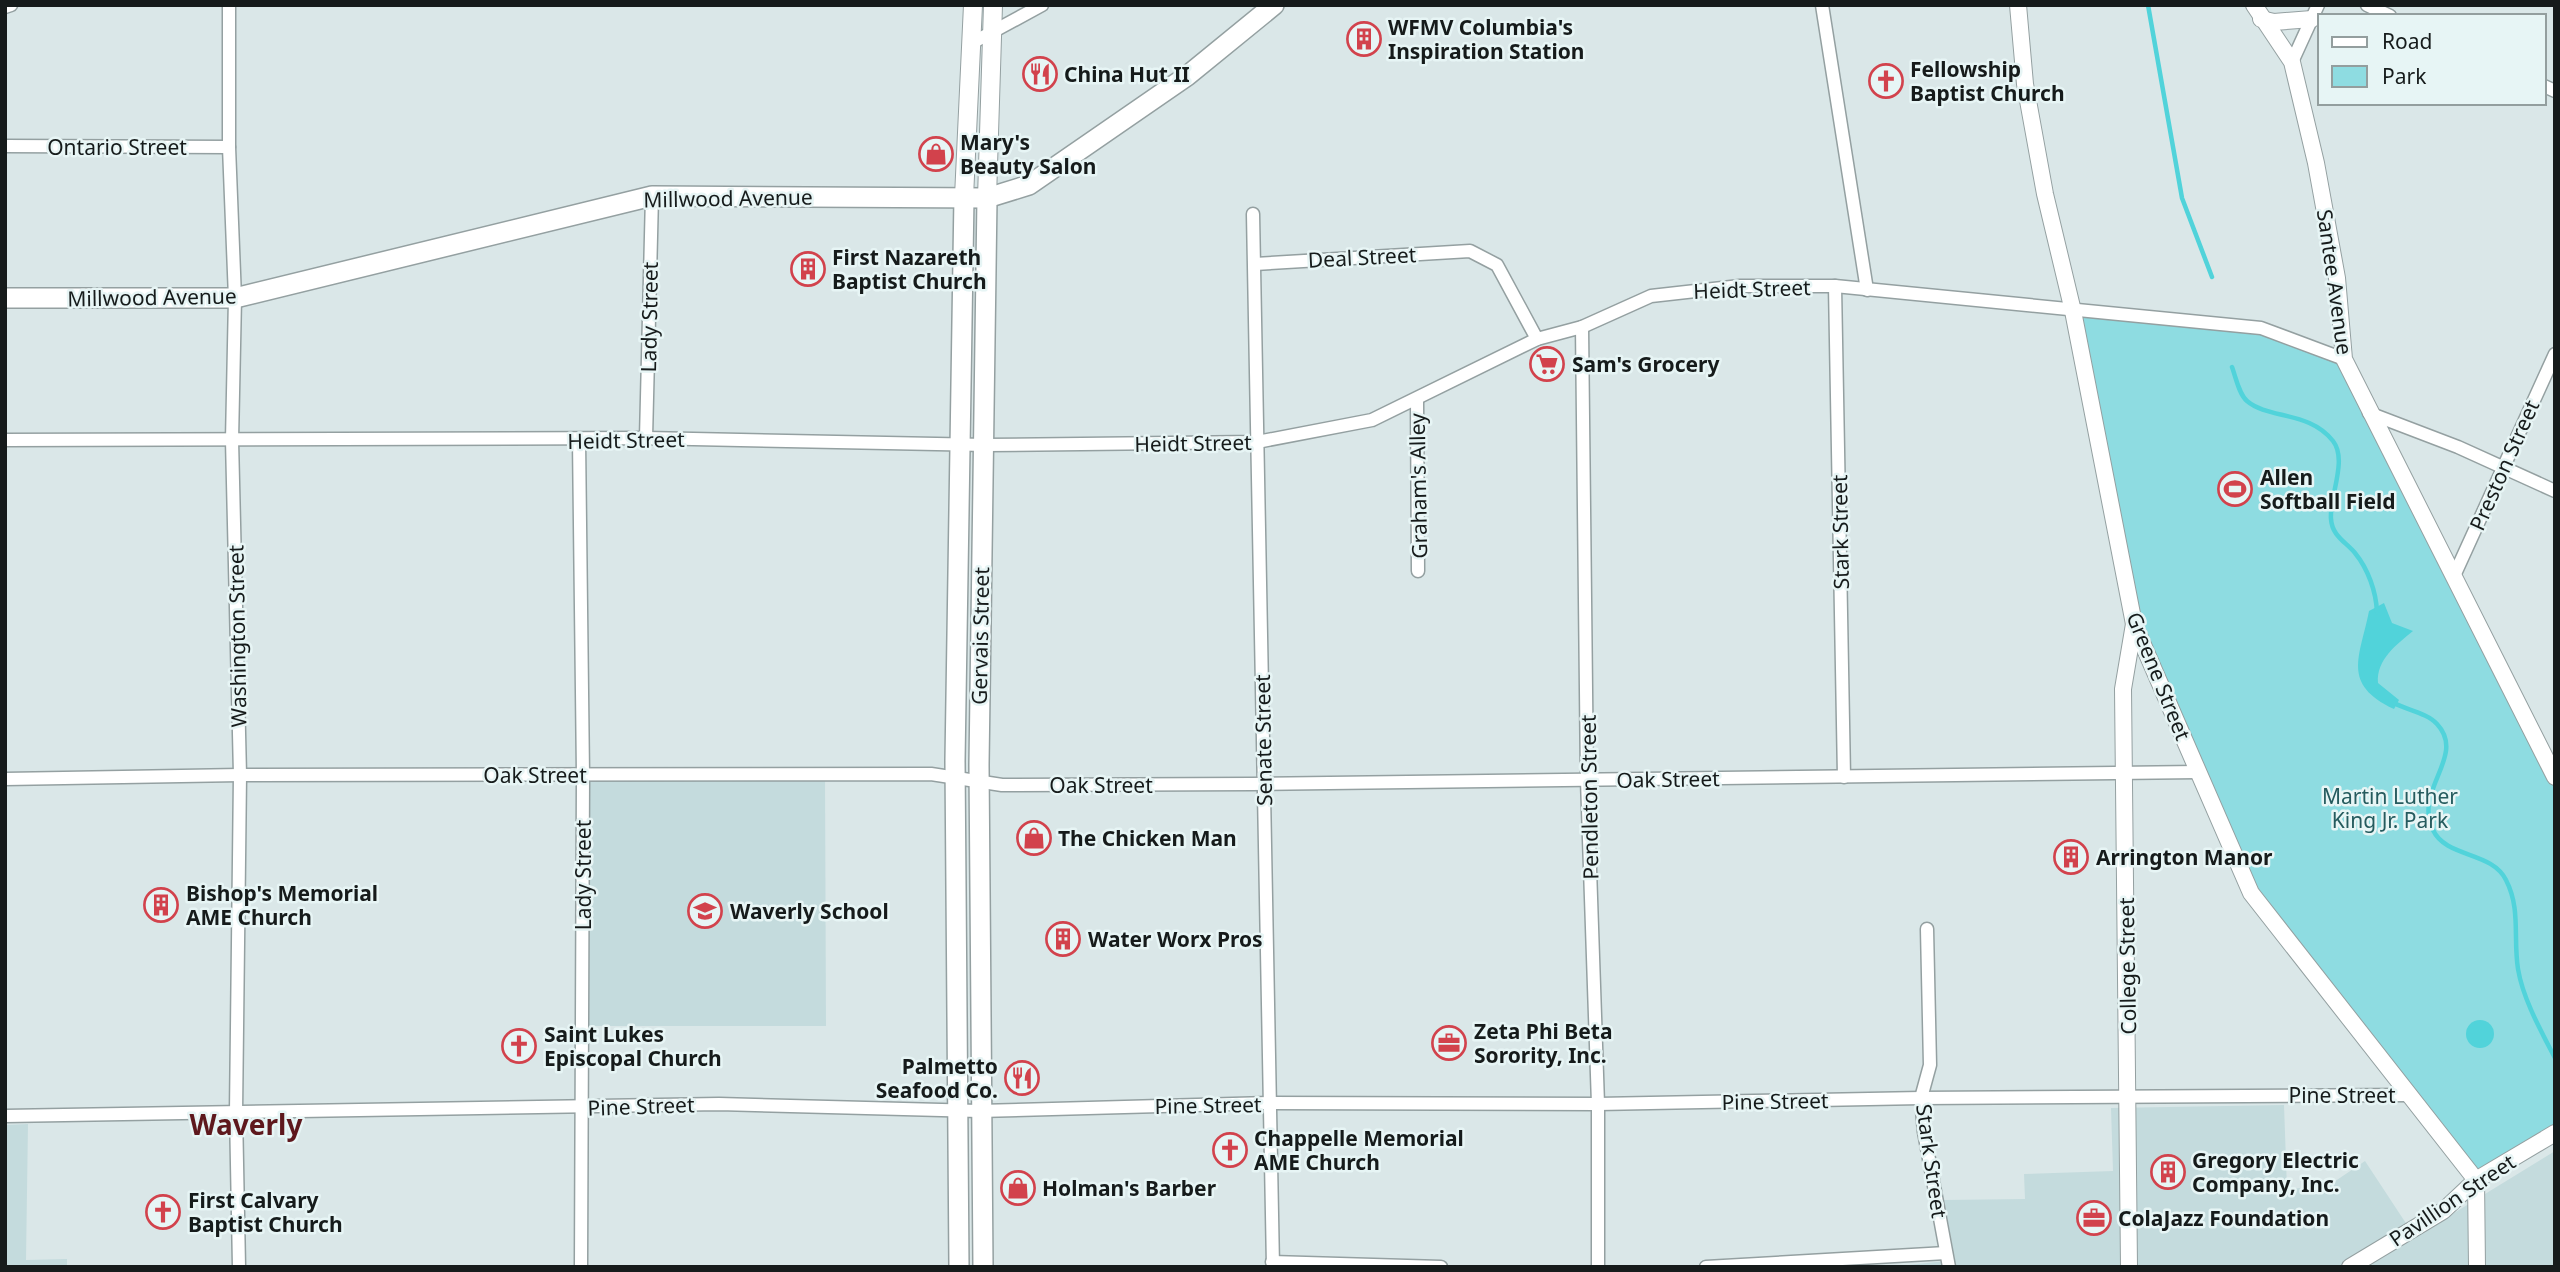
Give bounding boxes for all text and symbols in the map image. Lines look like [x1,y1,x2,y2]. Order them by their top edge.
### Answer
place label: WFMV Columbia's Inspiration Station [1388,13,1585,65]
legend [2318,14,2546,105]
building icon: WFMV Columbia's Inspiration Station [1345,20,1383,58]
text: Road [2382,27,2432,55]
restaurant icon: China Hut II [1021,55,1059,93]
place label: Fellowship Baptist Church [1910,55,2065,107]
place label: China Hut II [1064,60,1190,88]
church icon: Fellowship Baptist Church [1867,62,1905,100]
text: Park [2382,62,2427,90]
place label: Mary's Beauty Salon [960,128,1096,180]
street label: Ontario Street [47,133,187,161]
shop icon: Mary's Beauty Salon [917,135,955,173]
street label: Millwood Avenue [643,183,813,213]
street label: Santee Avenue [2311,207,2359,357]
street label: Deal Street [1307,240,1417,274]
place label: First Nazareth Baptist Church [832,243,987,295]
building icon: First Nazareth Baptist Church [789,250,827,288]
street label: Lady Street [634,261,664,372]
street label: Heidt Street [1693,273,1812,305]
street label: Millwood Avenue [67,282,237,312]
supermarket icon: Sam's Grocery [1528,345,1566,383]
place label: Sam's Grocery [1572,350,1719,378]
street label: Preston Street [2463,395,2545,535]
street label: Graham's Alley [1403,413,1433,559]
street label: Heidt Street [567,425,685,455]
street label: Heidt Street [1134,428,1252,458]
place label: Allen Softball Field [2260,463,2396,515]
sports icon: Allen Softball Field [2216,470,2254,508]
street label: Stark Street [1825,474,1855,590]
street label: Washington Street [221,544,253,728]
street label: Gervais Street [965,566,995,705]
street label: Greene Street [2121,608,2198,745]
street label: Senate Street [1248,674,1278,806]
street label: Pendleton Street [1574,714,1604,880]
street label: Oak Street [483,761,587,789]
street label: Oak Street [1616,764,1720,794]
street label: Oak Street [1049,771,1153,799]
park label: Martin Luther King Jr. Park [2322,782,2458,834]
street label: Lady Street [569,819,597,930]
shop icon: The Chicken Man [1015,819,1053,857]
place label: The Chicken Man [1058,824,1237,852]
building icon: Arrington Manor [2052,838,2090,876]
place label: Arrington Manor [2096,843,2273,871]
place label: Bishop's Memorial AME Church [186,879,378,931]
building icon: Bishop's Memorial AME Church [142,886,180,924]
school or university icon: Waverly School [686,892,724,930]
place label: Waverly School [730,897,889,925]
street label: College Street [2112,897,2142,1035]
building icon: Water Worx Pros [1044,920,1082,958]
place label: Water Worx Pros [1088,925,1263,953]
place label: Zeta Phi Beta Sorority, Inc. [1474,1017,1612,1069]
place label: Saint Lukes Episcopal Church [544,1020,722,1072]
office icon: Zeta Phi Beta Sorority, Inc. [1430,1024,1468,1062]
church icon: Saint Lukes Episcopal Church [500,1027,538,1065]
place label: Palmetto Seafood Co. [876,1052,998,1104]
restaurant icon: Palmetto Seafood Co. [1003,1059,1041,1097]
street label: Pine Street [2288,1081,2396,1109]
street label: Pine Street [1721,1086,1829,1116]
street label: Pine Street [587,1090,695,1122]
street label: Pine Street [1154,1090,1262,1120]
street label: Stark Street [1910,1102,1954,1220]
district label: Waverly [190,1105,302,1143]
place label: Chappelle Memorial AME Church [1254,1124,1464,1176]
church icon: Chappelle Memorial AME Church [1211,1131,1249,1169]
place label: Gregory Electric Company, Inc. [2192,1146,2359,1198]
street label: Pavillion Street [2383,1147,2521,1253]
building icon: Gregory Electric Company, Inc. [2149,1153,2187,1191]
shop icon: Holman's Barber [999,1169,1037,1207]
place label: Holman's Barber [1042,1174,1217,1202]
place label: First Calvary Baptist Church [188,1186,343,1238]
church icon: First Calvary Baptist Church [144,1193,182,1231]
office icon: ColaJazz Foundation [2075,1199,2113,1237]
place label: ColaJazz Foundation [2118,1204,2329,1232]

